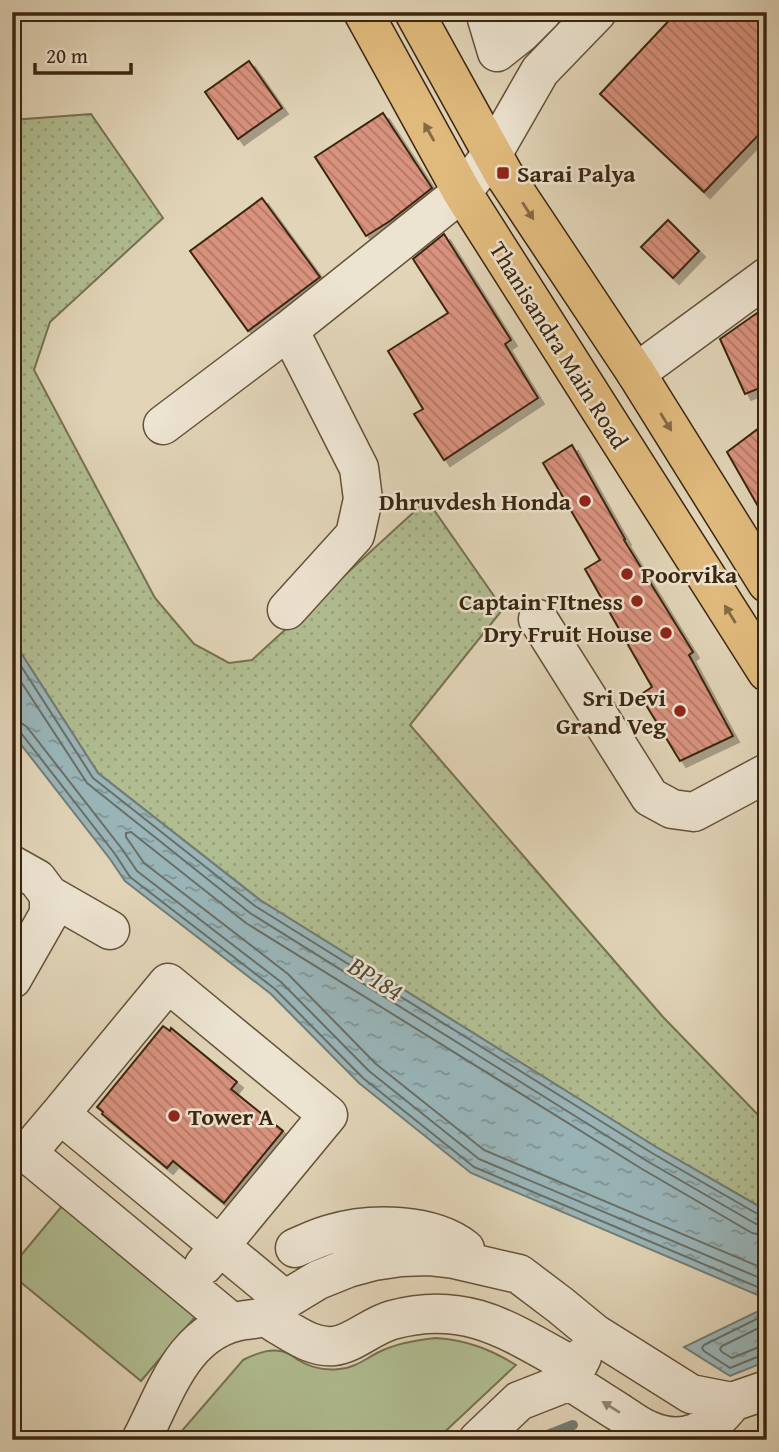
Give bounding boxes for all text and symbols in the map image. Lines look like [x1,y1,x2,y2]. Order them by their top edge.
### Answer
scale bar [35,32,131,76]
text: 20 m [46,40,88,71]
one-way arrow [423,123,435,142]
place label: Sarai Palya [517,156,636,191]
marker: Sarai Palya [495,165,511,181]
one-way arrow [521,202,535,220]
street label: Thanisandra Main Road [481,235,637,456]
one-way arrow [660,412,673,431]
place label: Dhruvdesh Honda [379,484,572,519]
marker: Dhruvdesh Honda [577,493,593,509]
place label: Poorvika [641,557,738,592]
marker: Poorvika [619,566,635,582]
place label: Captain FItness [459,584,623,619]
marker: Captain FItness [629,593,645,609]
one-way arrow [724,604,737,624]
place label: Dry Fruit House [483,616,652,651]
marker: Dry Fruit House [658,625,674,641]
place label: Sri Devi Grand Veg [556,680,666,743]
marker: Sri Devi Grand Veg [672,703,688,719]
water label: BP184 [340,945,411,1010]
place label: Tower A [188,1099,275,1134]
marker: Tower A [166,1108,182,1124]
one-way arrow [601,1401,620,1414]

